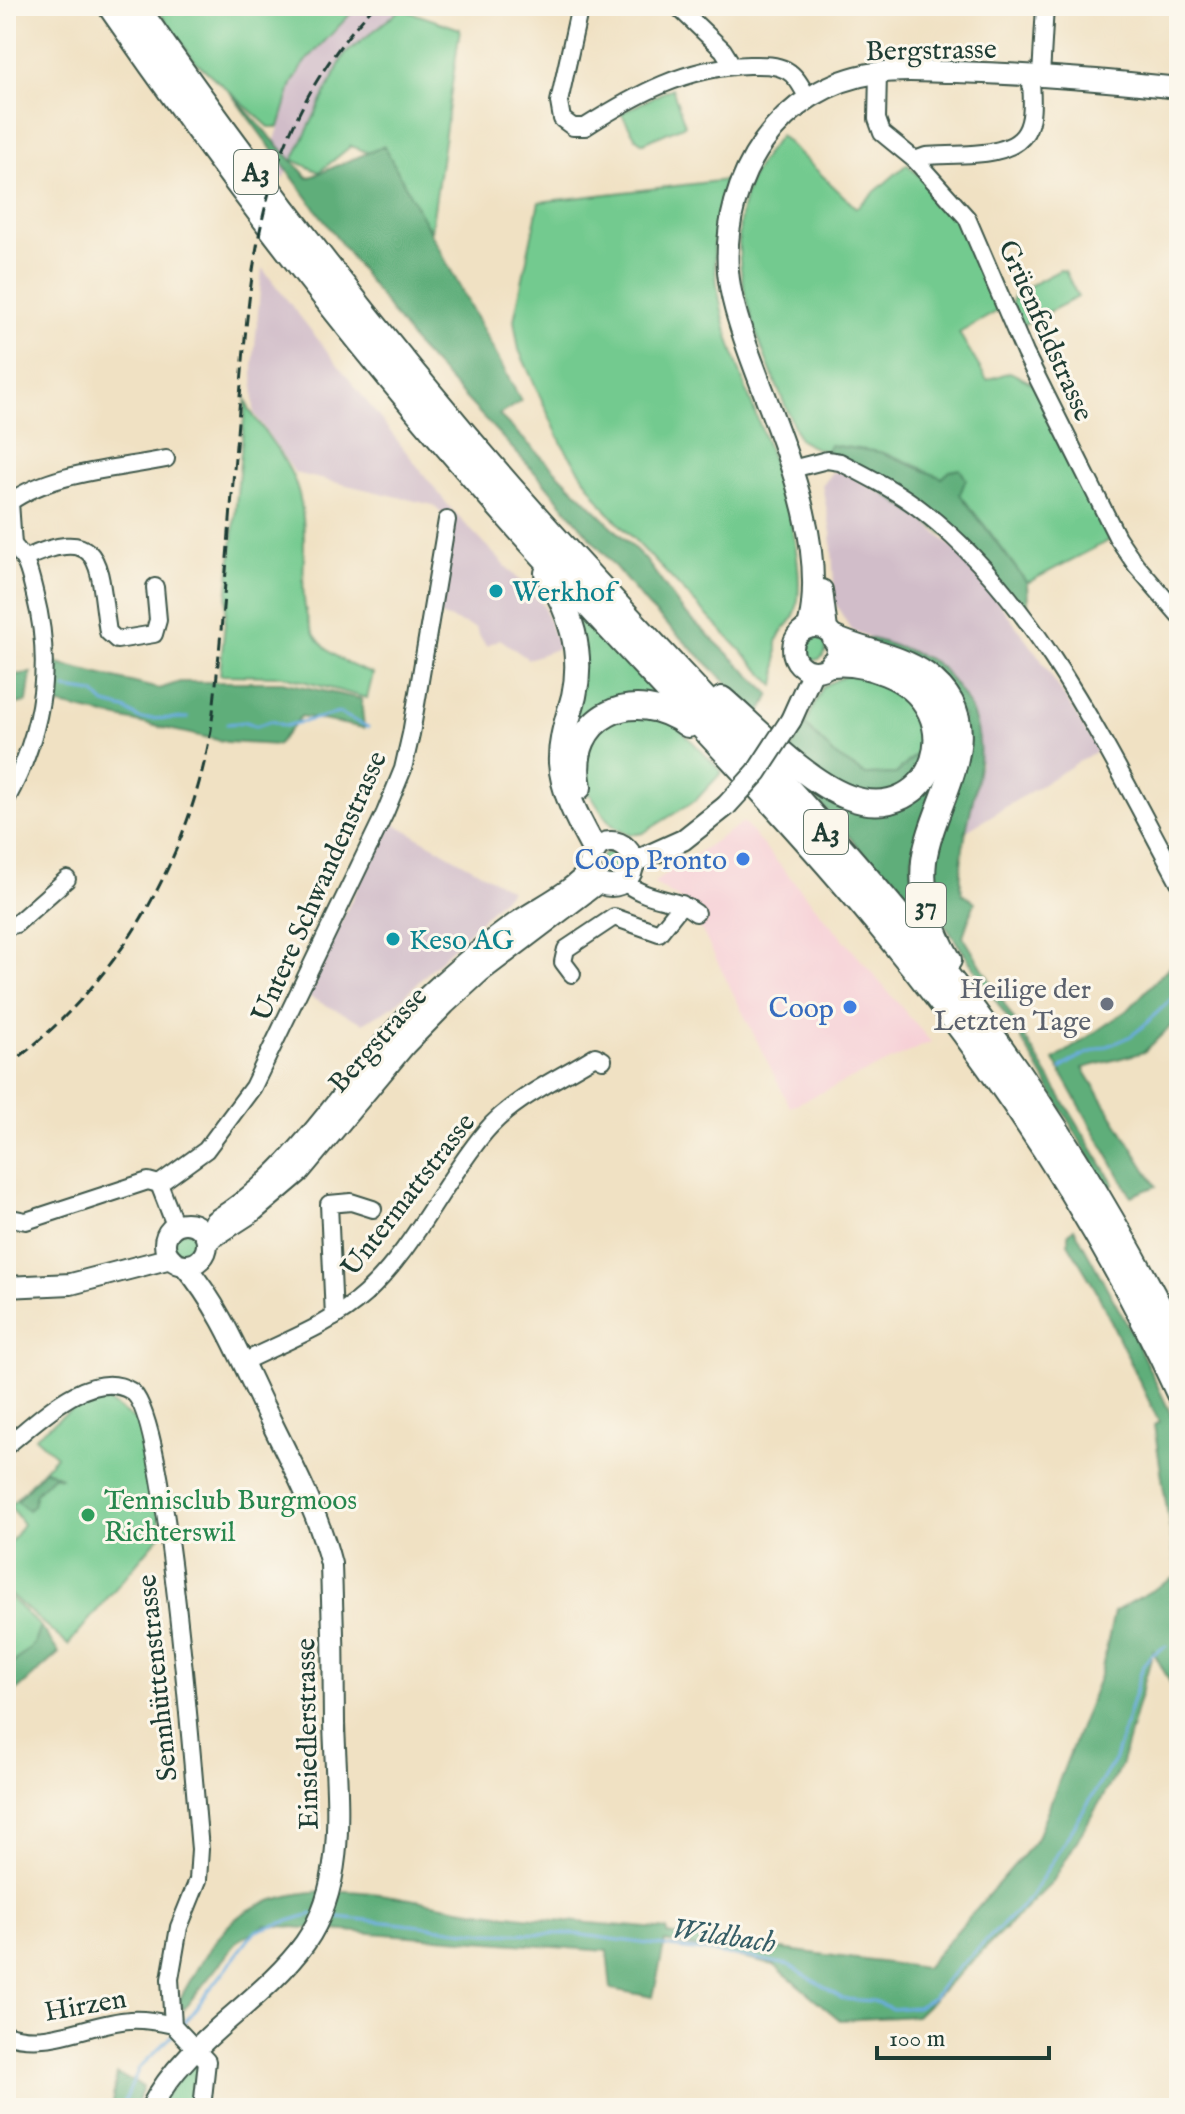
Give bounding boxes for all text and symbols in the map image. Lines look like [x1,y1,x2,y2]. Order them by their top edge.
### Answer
street label: Bergstrasse [865,33,997,70]
road number: A3 [234,150,278,194]
street label: Grüenfeldstrasse [989,235,1100,427]
place label: Werkhof [512,576,620,611]
marker: Werkhof [487,582,505,600]
street label: Untere Schwandenstrasse [245,746,396,1028]
road number: A3 [804,810,848,854]
place label: Coop Pronto [575,844,727,879]
marker: Coop Pronto [734,850,752,868]
road number: 37 [906,883,946,927]
place label: Keso AG [409,924,515,959]
marker: Keso AG [384,930,402,948]
place label: Heilige der Letzten Tage [934,973,1091,1040]
street label: Bergstrasse [322,980,436,1101]
place label: Coop [769,992,834,1027]
marker: Heilige der Letzten Tage [1098,995,1116,1013]
marker: Coop [841,998,859,1016]
street label: Untermattstrasse [334,1107,484,1284]
place label: Tennisclub Burgmoos Richterswil [104,1484,357,1551]
marker: Tennisclub Burgmoos Richterswil [79,1506,97,1524]
street label: Sennhüttenstrasse [130,1573,187,1783]
street label: Einsiedlerstrasse [289,1638,328,1830]
water label: Wildbach [669,1911,779,1963]
street label: Hirzen [42,1982,129,2031]
scale bar [877,2010,1049,2060]
text: 100 m [889,2024,945,2055]

